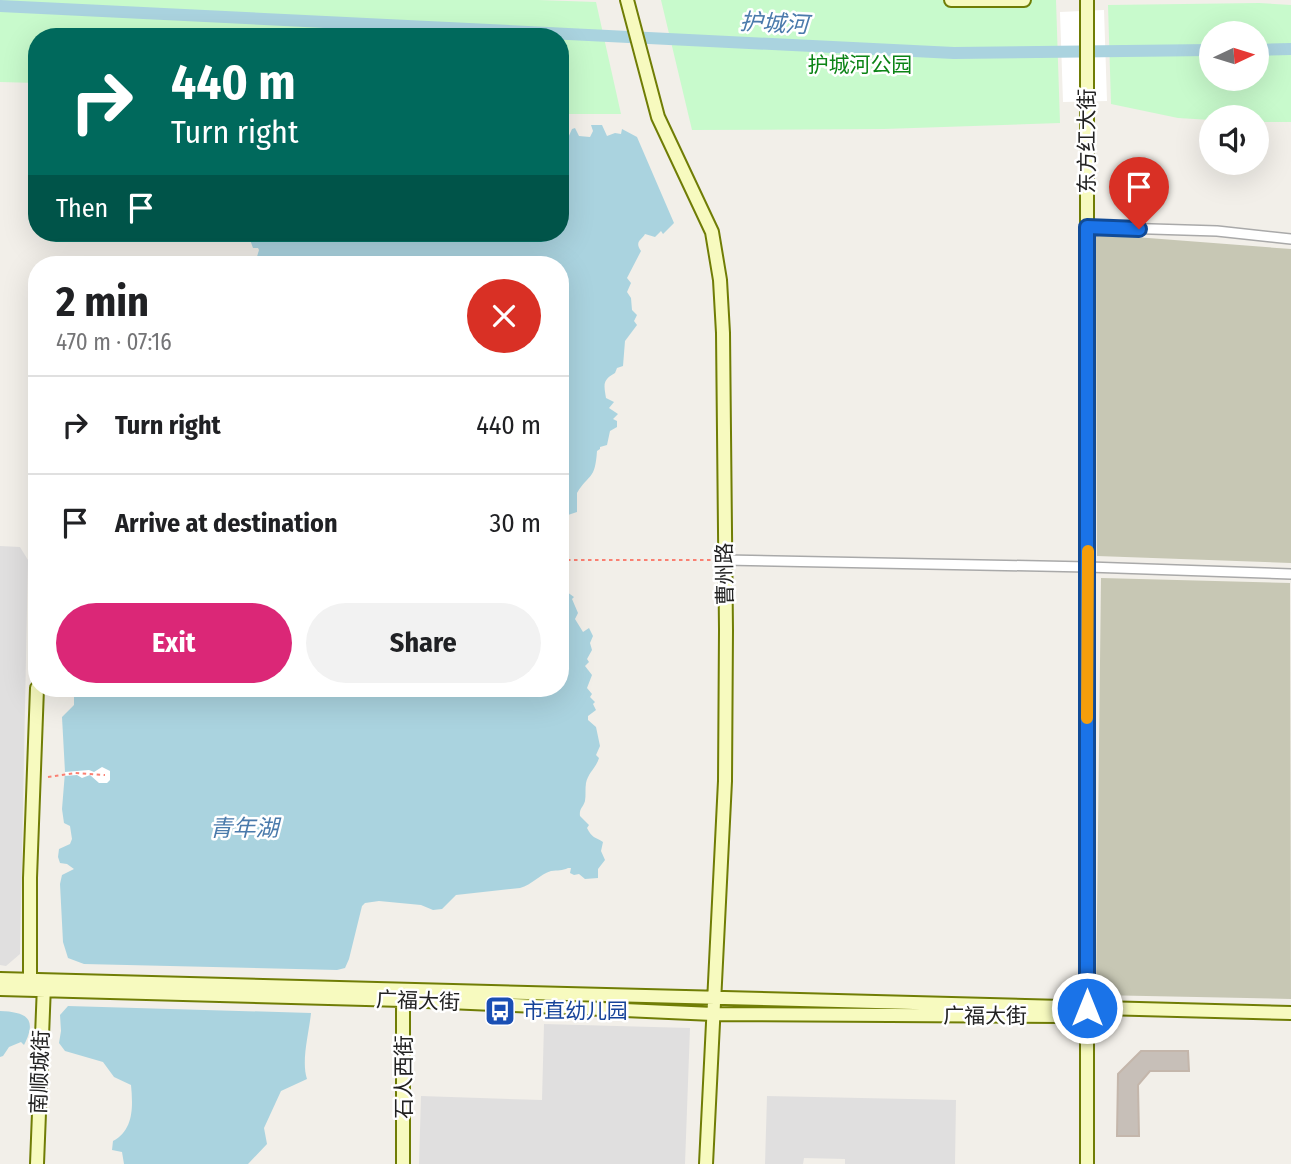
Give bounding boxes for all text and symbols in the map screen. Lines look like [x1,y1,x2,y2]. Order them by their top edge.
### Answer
water label: 护城河 [739,7,813,39]
north arrow [1199,21,1269,91]
map controls [1199,21,1269,175]
park label: 护城河公园 [808,52,913,78]
text: 440 m [171,53,296,112]
icon: right [56,56,147,147]
street label: 东方红大街 [1074,89,1100,194]
button: sound [1199,105,1269,175]
text: Turn right [171,113,298,151]
pin [1109,157,1169,229]
icon: arrive [1120,168,1158,206]
icon: arrive [122,189,160,227]
text: Then [56,193,108,224]
text: 2 min [56,277,149,327]
button: close [467,279,541,353]
text: 470 m · 07:16 [56,328,172,356]
icon: right [56,406,94,444]
text: Turn right [115,410,221,441]
text: 440 m [476,410,541,441]
icon: arrive [56,504,94,542]
text: Arrive at destination [115,508,338,539]
text: 30 m [490,508,541,539]
street label: 曹州路 [711,542,739,606]
button: Exit [56,603,292,683]
button: Share [306,603,541,683]
water label: 青年湖 [210,814,282,842]
position arrow [1050,971,1124,1045]
street label: 广福大街 [376,987,460,1015]
bus stop icon: 市直幼儿园 [483,994,517,1028]
place label: 市直幼儿园 [523,998,628,1024]
street label: 广福大街 [943,1003,1027,1029]
street label: 南顺城街 [26,1030,54,1114]
street label: 石人西街 [391,1035,417,1119]

